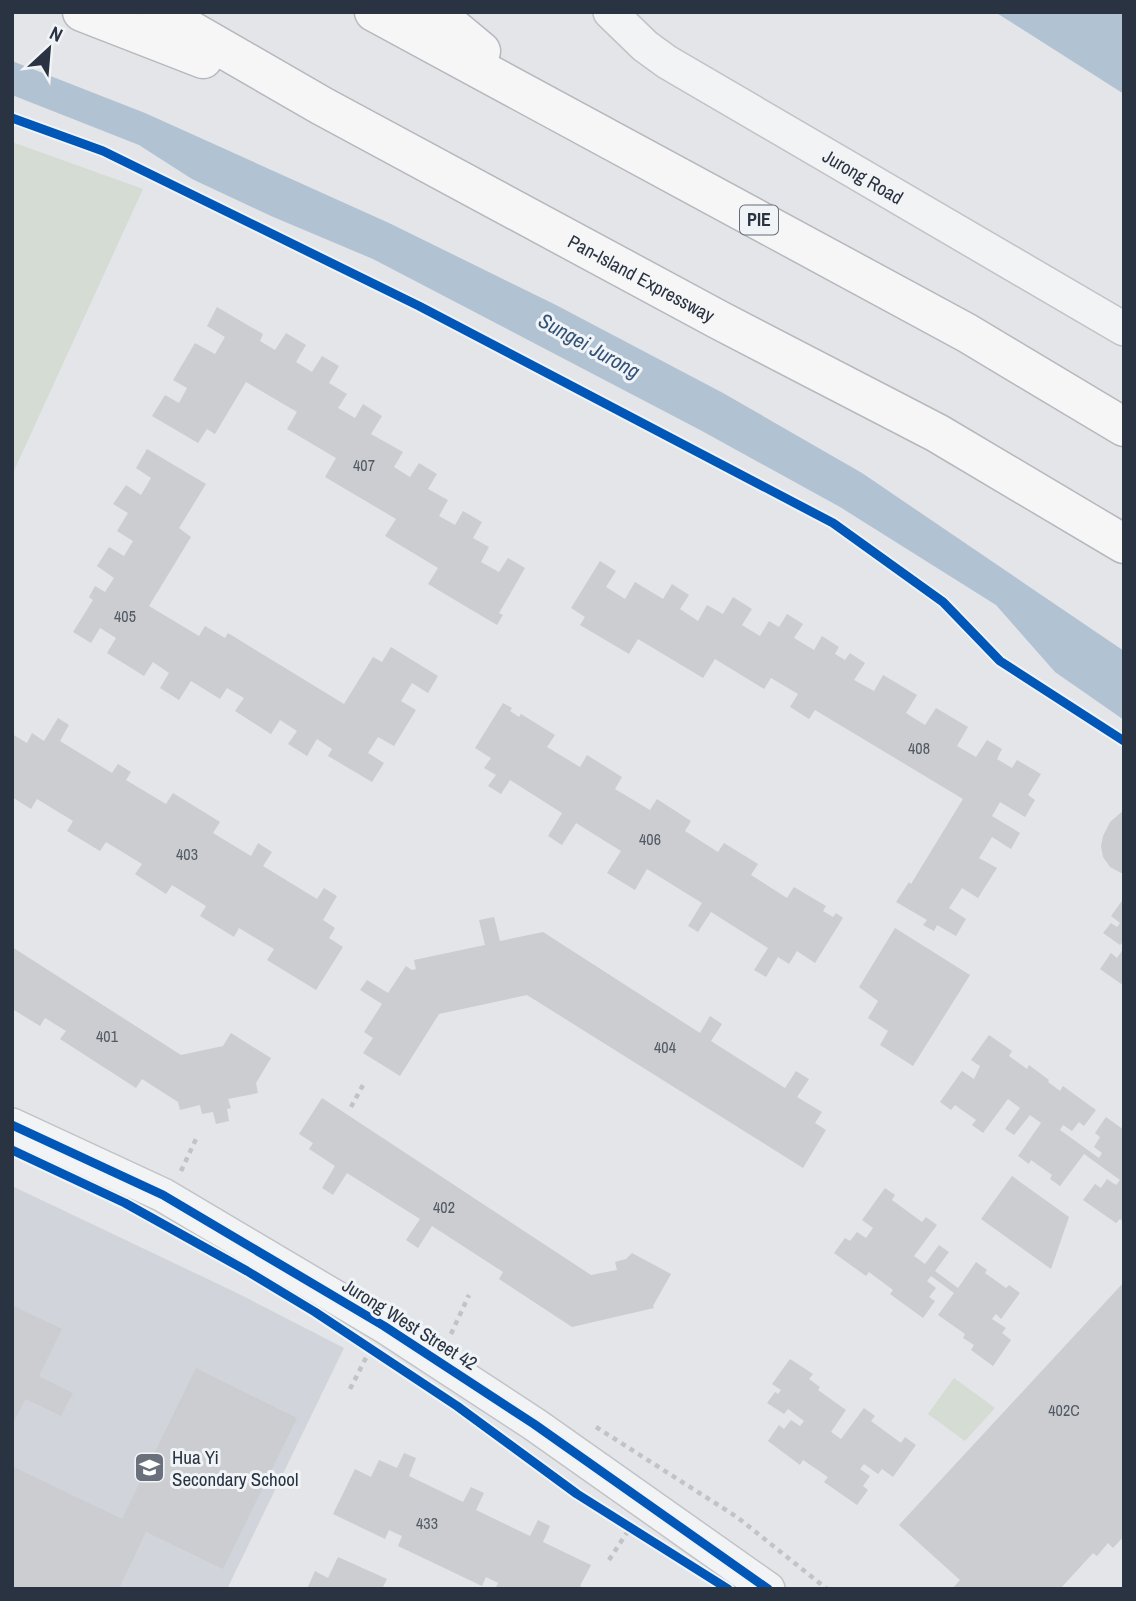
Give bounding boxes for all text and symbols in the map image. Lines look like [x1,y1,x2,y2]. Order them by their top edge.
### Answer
north arrow [14,14,84,84]
text: N [46,20,67,48]
street label: Jurong Road [818,143,908,210]
road number: PIE [740,205,778,234]
street label: Pan-Island Expressway [564,228,719,328]
water label: Sungei Jurong [533,306,646,386]
house number: 407 [353,454,375,476]
house number: 405 [114,605,136,627]
house number: 408 [908,737,930,759]
house number: 406 [639,828,661,850]
house number: 403 [176,843,198,865]
house number: 401 [96,1025,119,1047]
house number: 404 [654,1036,676,1058]
house number: 402 [433,1196,455,1218]
street label: Jurong West Street 42 [337,1272,483,1376]
house number: 402C [1048,1399,1080,1421]
place label: Hua Yi Secondary School [172,1444,298,1492]
school or university icon: Hua Yi Secondary School [132,1451,166,1485]
house number: 433 [416,1512,438,1534]

